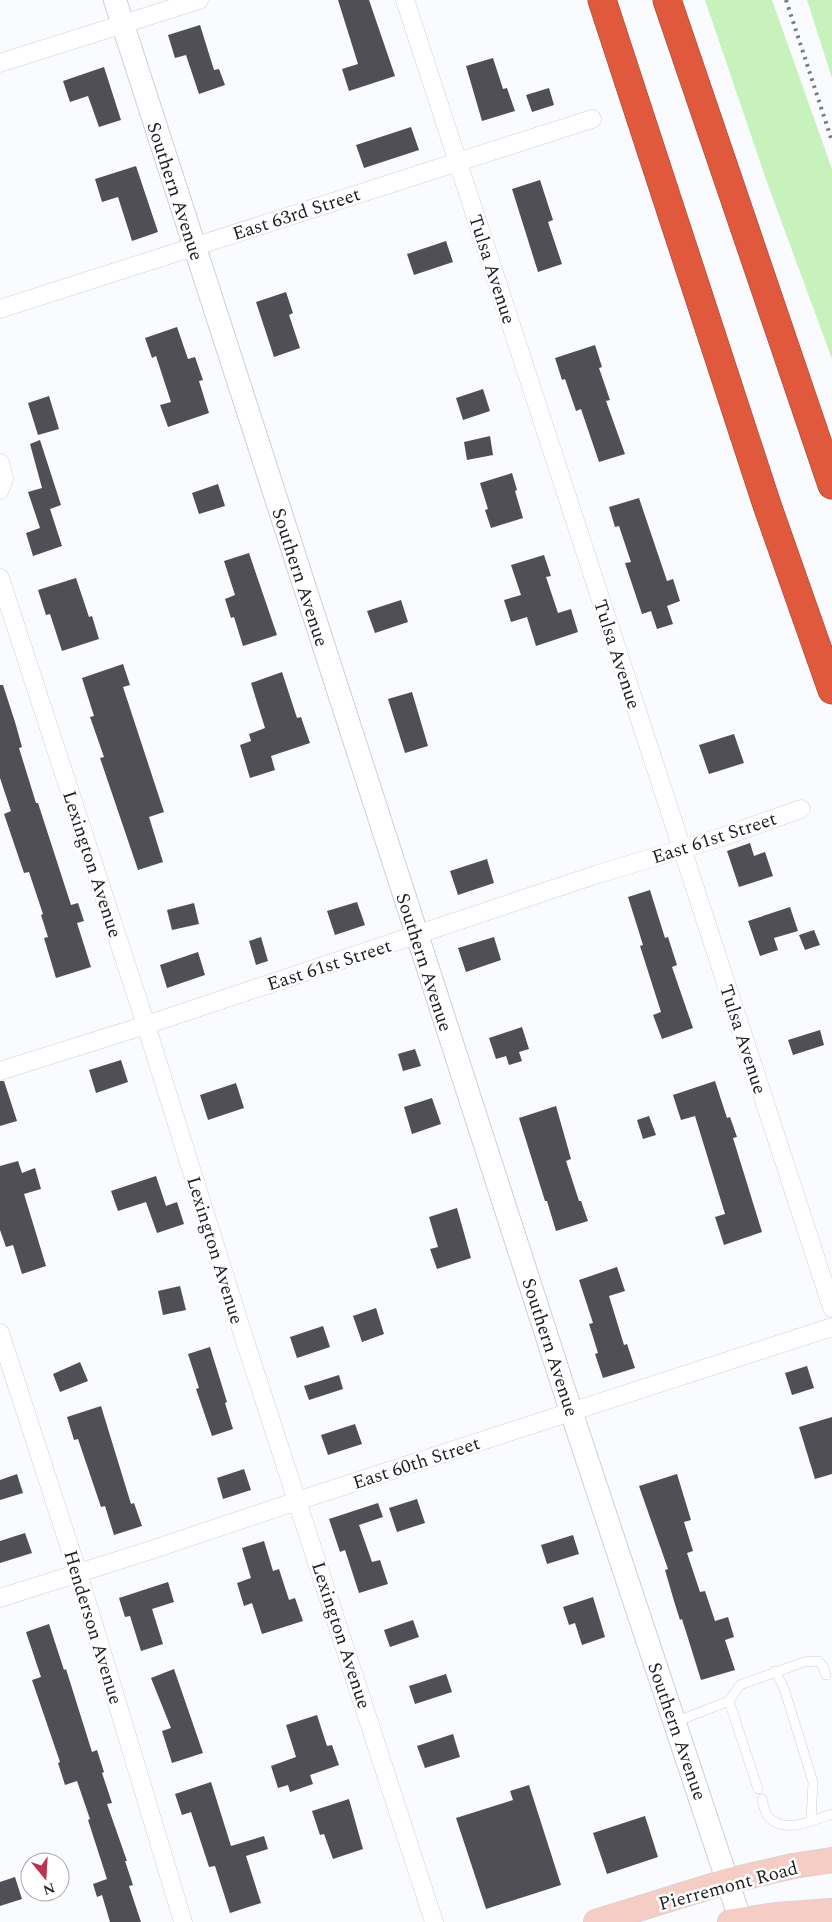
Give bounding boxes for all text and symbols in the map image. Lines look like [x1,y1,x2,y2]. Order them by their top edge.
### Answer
street label: Southern Avenue [138,118,211,265]
street label: East 63rd Street [229,180,364,249]
street label: Tulsa Avenue [460,211,523,328]
street label: Southern Avenue [263,504,336,651]
street label: Tulsa Avenue [585,596,648,713]
street label: Lexington Avenue [54,787,129,942]
street label: East 61st Street [648,805,781,872]
street label: Southern Avenue [387,889,460,1036]
street label: East 61st Street [263,932,396,999]
street label: Tulsa Avenue [711,981,774,1098]
street label: Lexington Avenue [178,1173,251,1328]
street label: Southern Avenue [513,1274,586,1421]
street label: East 60th Street [349,1429,484,1498]
street label: Henderson Avenue [55,1547,130,1708]
street label: Lexington Avenue [303,1558,378,1713]
street label: Southern Avenue [639,1658,714,1805]
north arrow [20,1852,70,1902]
street label: Pierremont Road [655,1854,801,1919]
text: N [40,1877,58,1901]

